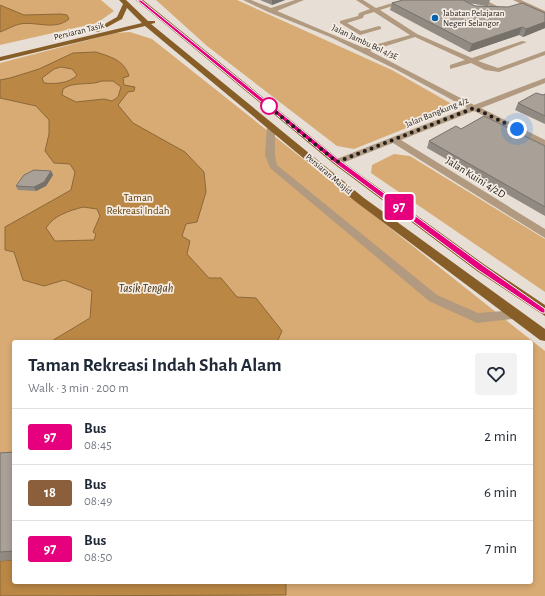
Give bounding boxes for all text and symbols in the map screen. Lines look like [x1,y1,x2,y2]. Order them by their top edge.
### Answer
place label: Jabatan Pelajaran Negeri Selangor [443,9,504,28]
marker: Jabatan Pelajaran Negeri Selangor [430,13,440,23]
street label: Persiaran Tasik [53,21,106,42]
street label: Jalan Jambu Bol 4/3E [330,23,400,62]
street label: Jalan Bangkung 4/2 [404,96,470,129]
unlabelled marker [260,97,278,115]
your location [507,119,527,139]
street label: Persiaran Masjid [304,152,354,197]
street label: Jalan Kuini 4/2D [444,155,508,200]
park label: Taman Rekreasi Indah [106,192,170,216]
line badge: 97 [381,194,417,220]
text: 97 [393,200,405,214]
water label: Tasik Tengah [119,282,174,294]
button: heart [475,353,517,395]
text: Taman Rekreasi Indah Shah Alam [28,356,282,375]
text: Walk · 3 min · 200 m [28,382,129,395]
text: Bus [84,421,106,436]
text: 2 min [484,429,517,444]
text: 97 [44,430,56,444]
text: 08:45 [84,439,112,452]
text: Bus [84,477,106,492]
text: 6 min [484,485,517,500]
text: 18 [44,486,56,500]
text: 08:49 [84,495,112,508]
text: Bus [84,533,106,548]
text: 7 min [485,541,517,556]
text: 97 [44,542,56,556]
text: 08:50 [84,551,112,564]

